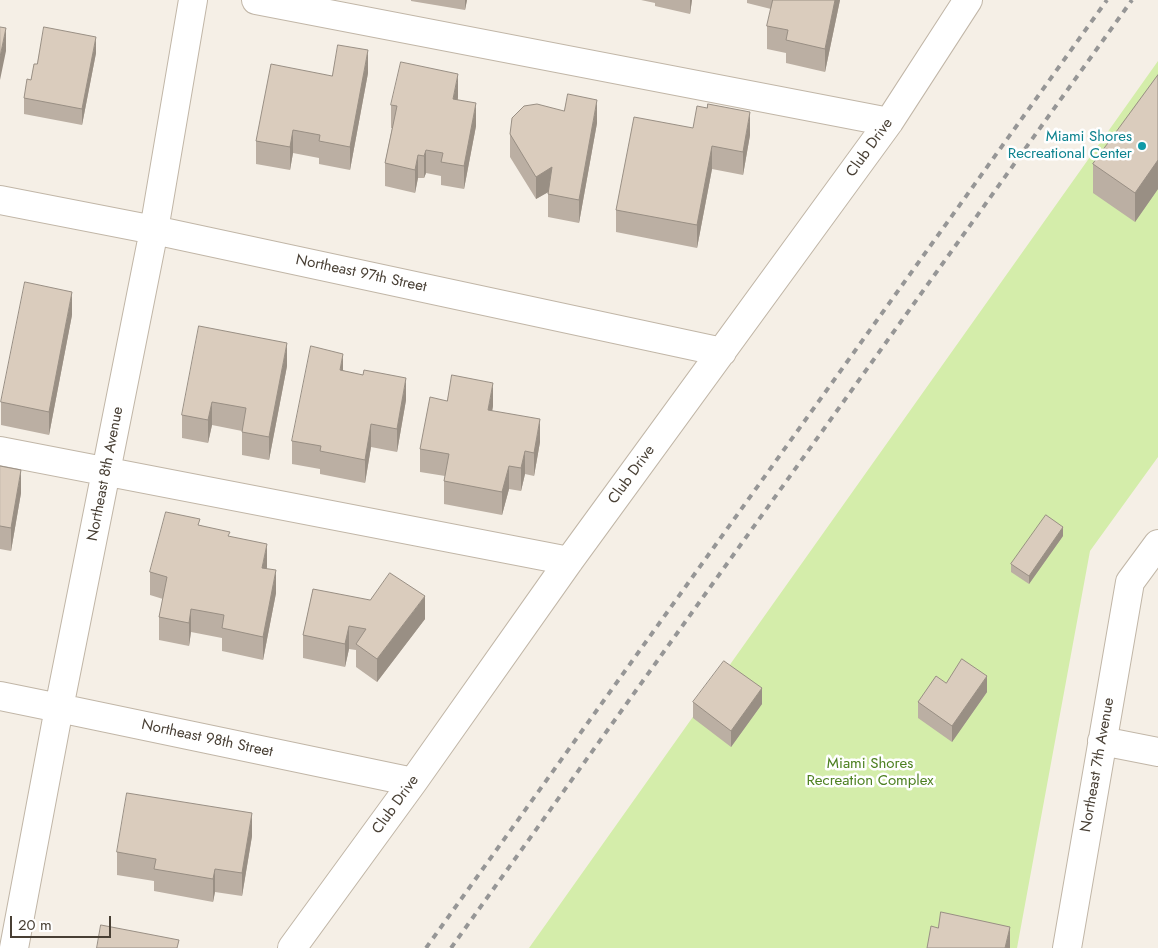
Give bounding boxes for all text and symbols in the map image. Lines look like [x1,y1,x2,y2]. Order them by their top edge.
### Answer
street label: Club Drive [843,115,897,181]
place label: Miami Shores Recreational Center [1008,128,1132,163]
marker: Miami Shores Recreational Center [1136,140,1148,152]
street label: Northeast 97th Street [294,251,428,297]
street label: Northeast 8th Avenue [84,405,128,543]
street label: Club Drive [605,442,659,508]
street label: Northeast 7th Avenue [1077,696,1119,834]
street label: Northeast 98th Street [140,716,274,762]
park label: Miami Shores Recreation Complex [806,755,934,790]
street label: Club Drive [369,772,423,838]
scale bar [12,906,114,938]
text: 20 m [18,914,52,936]

